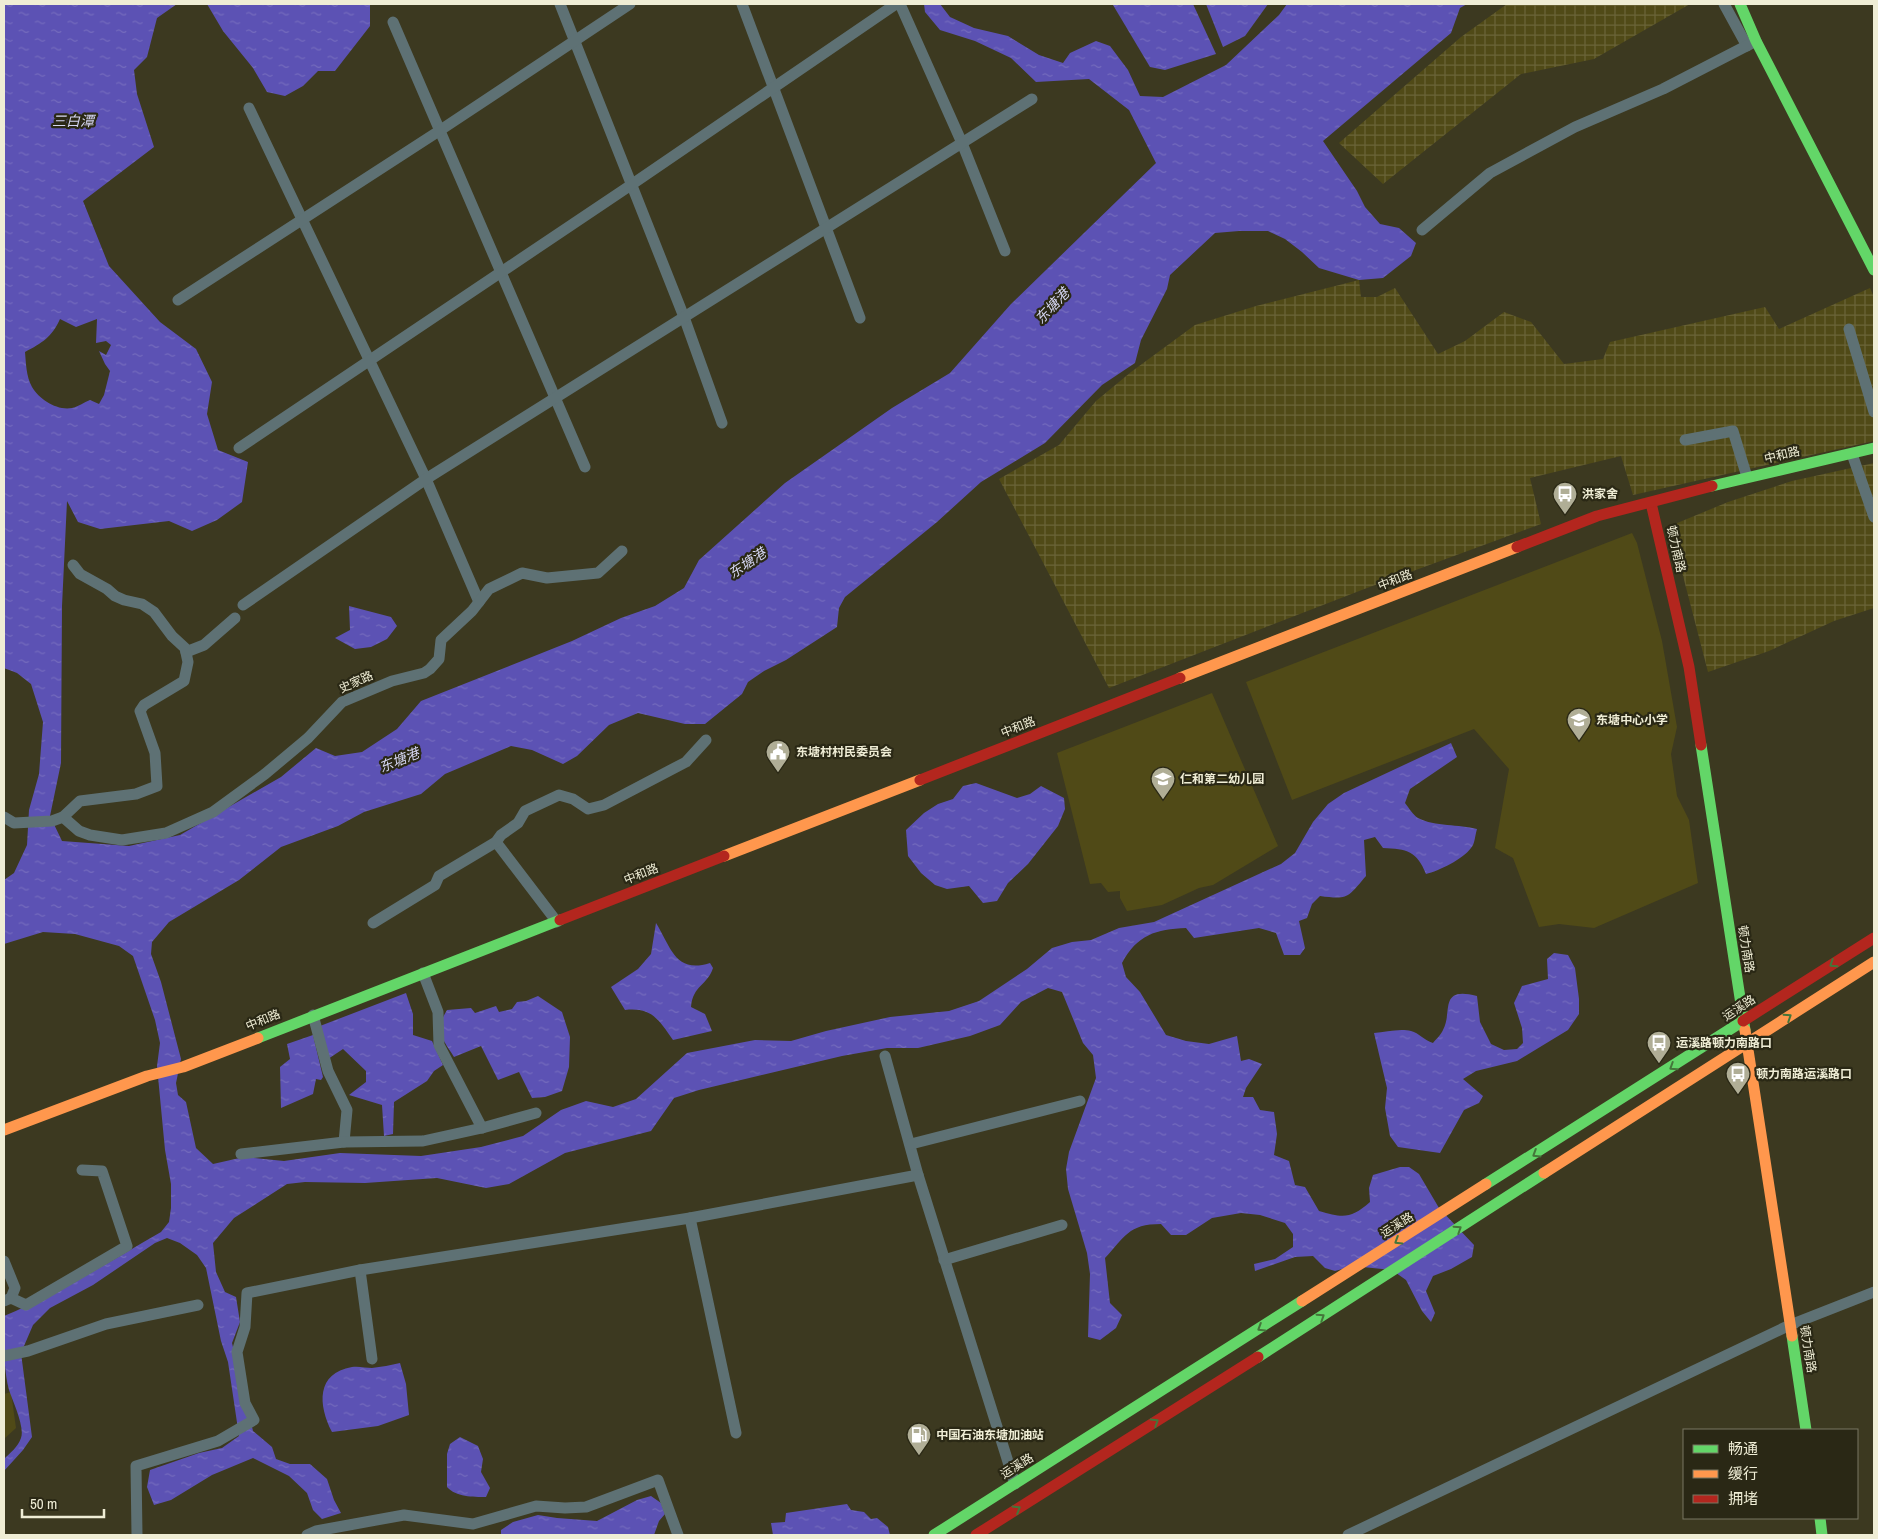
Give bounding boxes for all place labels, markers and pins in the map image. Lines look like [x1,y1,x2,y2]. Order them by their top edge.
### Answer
bus stop icon: 洪家舍 [1552,481,1578,515]
place label: 洪家舍 [1582,486,1618,502]
school or university icon: 东塘中心小学 [1566,707,1592,741]
place label: 东塘中心小学 [1596,712,1668,728]
public building icon: 东塘村村民委员会 [765,739,791,773]
place label: 东塘村村民委员会 [796,744,892,760]
school or university icon: 仁和第二幼儿园 [1150,766,1176,800]
place label: 仁和第二幼儿园 [1180,771,1264,787]
bus stop icon: 运溪路顿力南路口 [1646,1030,1672,1064]
place label: 运溪路顿力南路口 [1676,1035,1772,1051]
bus stop icon: 顿力南路运溪路口 [1725,1061,1751,1095]
place label: 顿力南路运溪路口 [1756,1066,1852,1082]
fuel station icon: 中国石油东塘加油站 [906,1422,932,1456]
place label: 中国石油东塘加油站 [936,1427,1044,1443]

